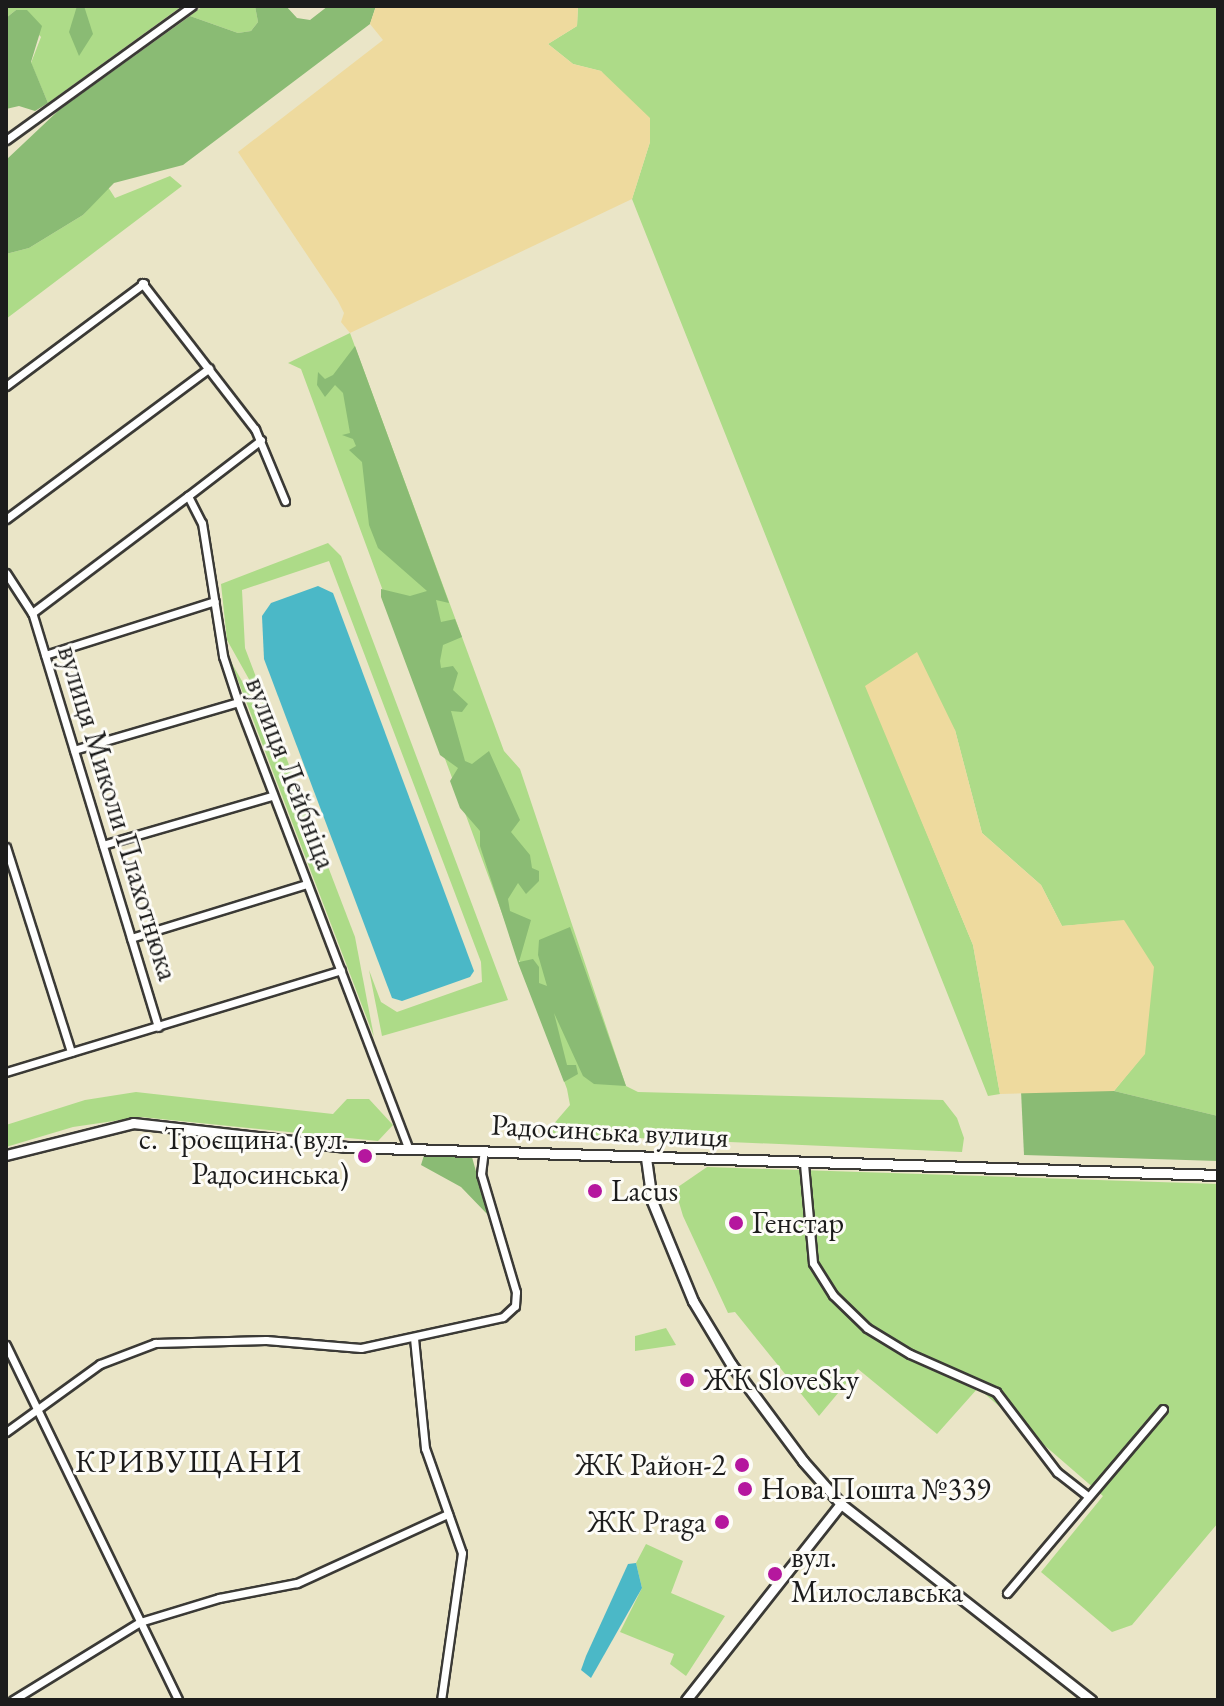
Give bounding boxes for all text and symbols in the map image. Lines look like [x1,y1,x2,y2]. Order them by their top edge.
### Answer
street label: вулиця Миколи Плахотнюка [50,641,186,985]
street label: вулиця Лейбніца [238,672,344,874]
street label: Радосинська вулиця [490,1107,730,1155]
place label: с. Троєщина (вул. Радосинська) [139,1121,349,1192]
marker: с. Троєщина (вул. Радосинська) [356,1147,374,1165]
place label: Lacus [611,1173,678,1209]
marker: Lacus [586,1182,604,1200]
place label: Генстар [752,1205,844,1241]
marker: Генстар [727,1214,745,1232]
place label: ЖК SloveSky [703,1362,859,1398]
marker: ЖК SloveSky [678,1371,696,1389]
district label: КРИВУЩАНИ [75,1442,303,1480]
place label: ЖК Район-2 [575,1447,726,1483]
marker: ЖК Район-2 [733,1456,751,1474]
place label: Нова Пошта №339 [761,1471,991,1507]
marker: Нова Пошта №339 [736,1480,754,1498]
place label: ЖК Praga [587,1504,706,1540]
marker: ЖК Praga [713,1513,731,1531]
place label: вул. Милославська [791,1539,963,1610]
marker: вул. Милославська [766,1565,784,1583]

